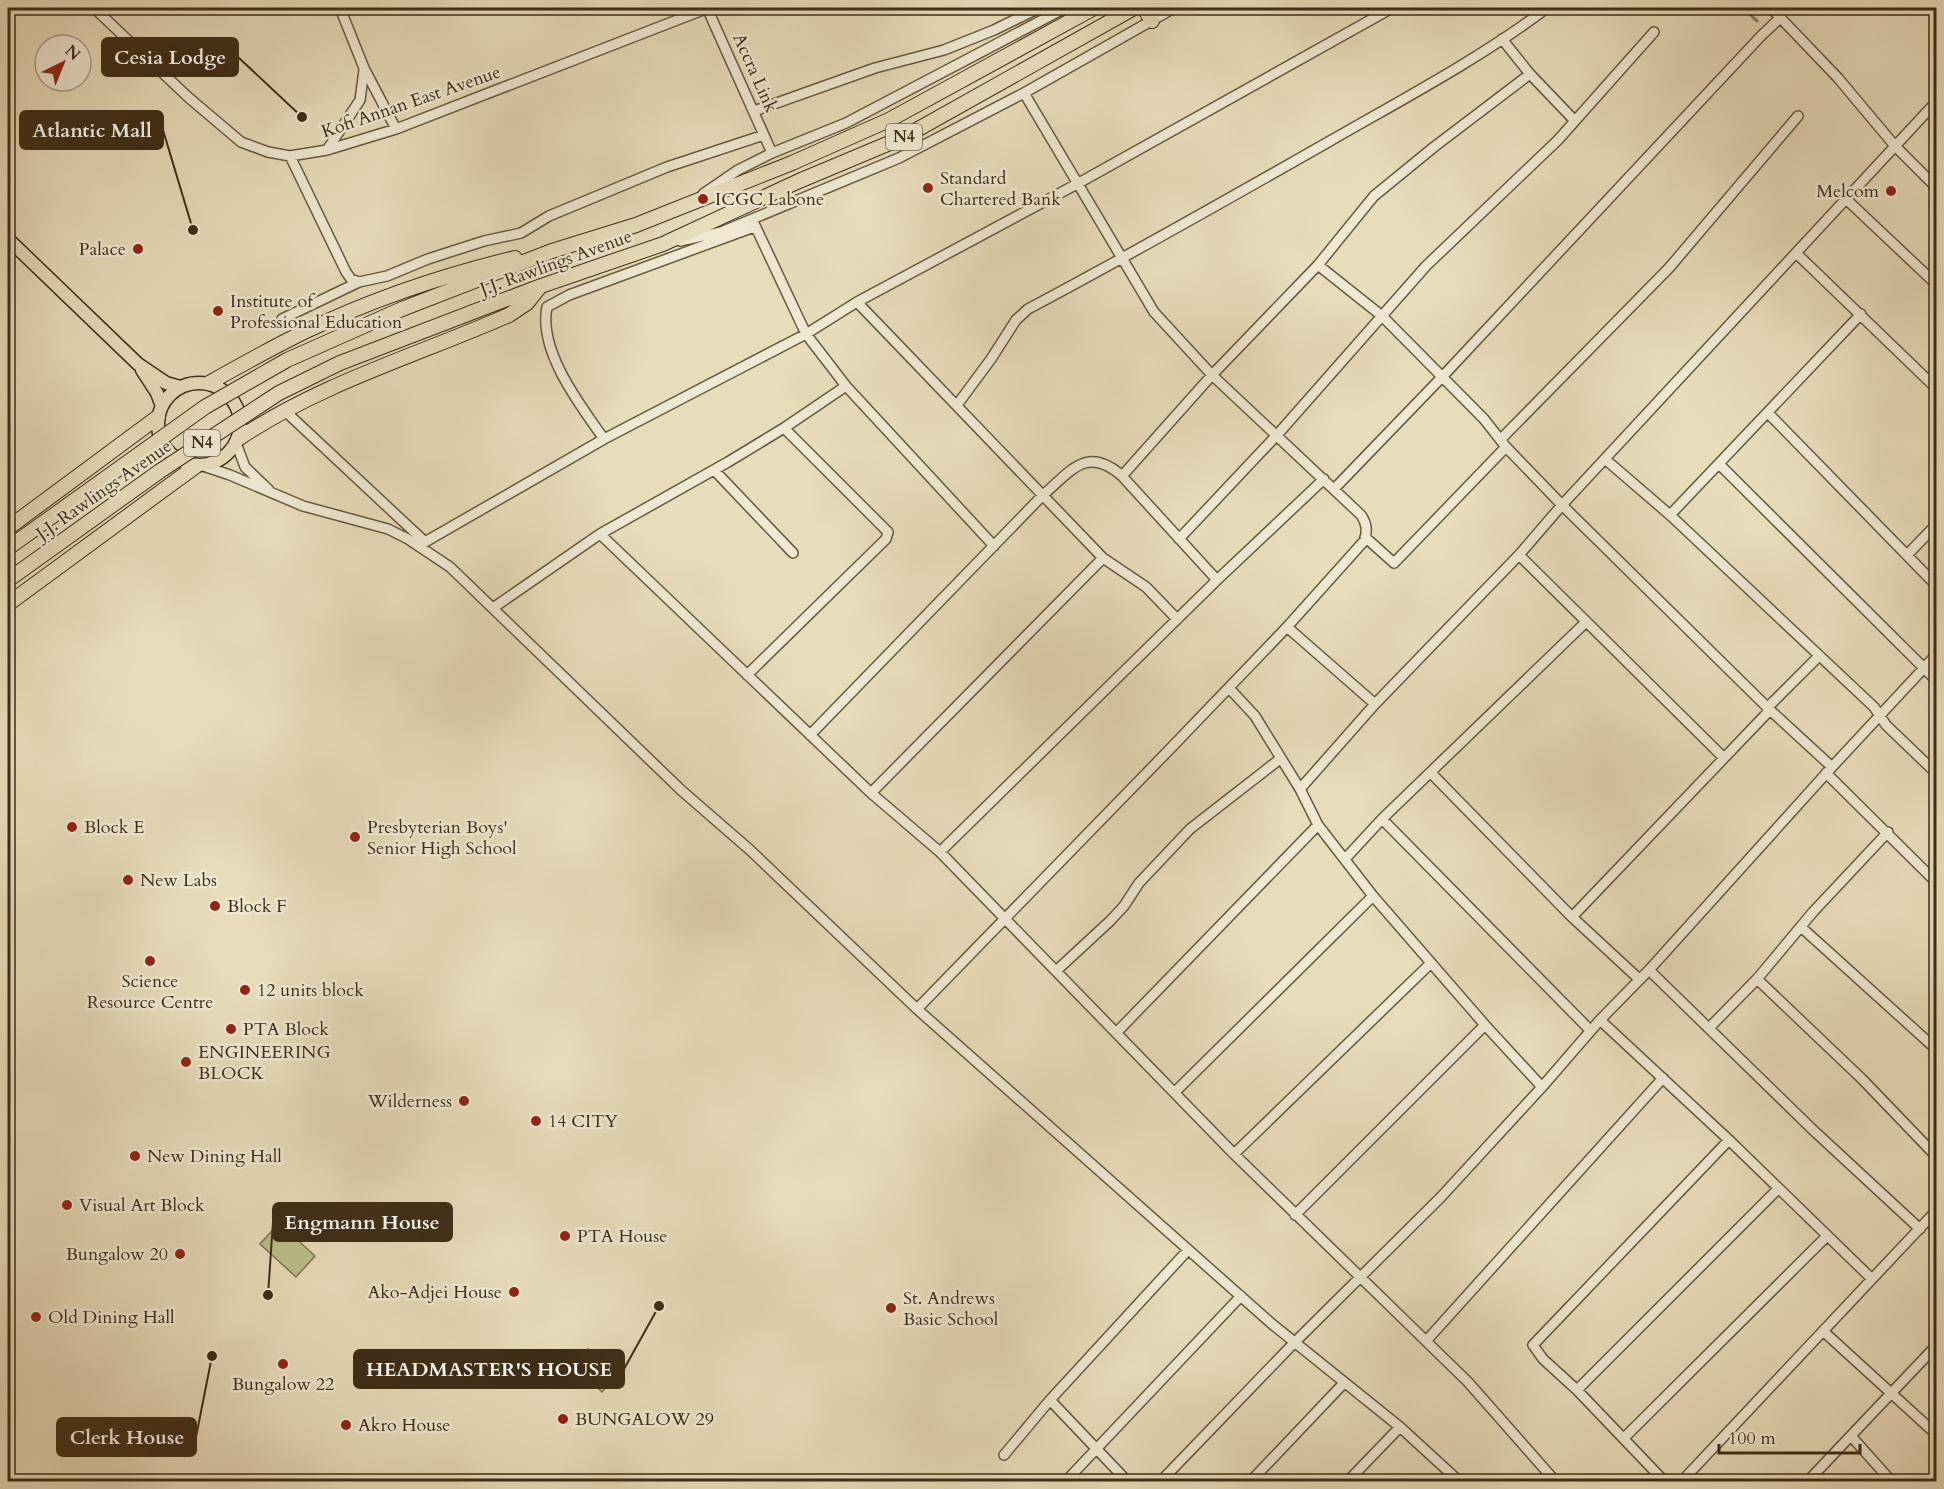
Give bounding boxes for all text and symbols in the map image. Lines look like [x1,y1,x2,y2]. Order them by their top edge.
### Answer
street label: Accra Link [726,29,784,117]
north arrow [33,33,93,93]
callout: Cesia Lodge [102,38,238,76]
text: N [60,40,85,66]
text: Cesia Lodge [114,44,226,71]
street label: Kofi Annan East Avenue [318,60,504,144]
callout: Atlantic Mall [20,111,163,149]
text: Atlantic Mall [32,117,152,144]
road number: N4 [886,124,922,150]
place label: Standard Chartered Bank [940,166,1061,212]
place label: Melcom [1816,179,1880,204]
marker: Standard Chartered Bank [921,181,935,195]
marker: Melcom [1884,184,1898,198]
place label: ICGC Labone [715,187,824,212]
marker: ICGC Labone [696,192,710,206]
street label: J.J. Rawlings Avenue [474,224,635,303]
place label: Palace [79,237,126,262]
marker: Palace [131,242,145,256]
place label: Institute of Professional Education [230,289,403,335]
marker: Institute of Professional Education [211,304,225,318]
road number: N4 [184,430,220,456]
street label: J.J. Rawlings Avenue [29,434,177,548]
place label: Block E [84,815,144,840]
place label: Presbyterian Boys' Senior High School [367,815,517,861]
marker: Block E [65,820,79,834]
marker: Presbyterian Boys' Senior High School [348,830,362,844]
place label: New Labs [140,868,217,893]
marker: New Labs [121,873,135,887]
place label: Block F [227,894,286,919]
marker: Block F [208,899,222,913]
marker: Science Resource Centre [143,954,157,968]
place label: Science Resource Centre [87,969,213,1015]
place label: 12 units block [257,978,364,1003]
marker: 12 units block [238,983,252,997]
place label: PTA Block [243,1017,329,1042]
marker: PTA Block [224,1022,238,1036]
place label: ENGINEERING BLOCK [198,1040,331,1086]
marker: ENGINEERING BLOCK [179,1055,193,1069]
place label: Wilderness [367,1089,452,1114]
marker: Wilderness [457,1094,471,1108]
place label: 14 CITY [548,1109,618,1134]
marker: 14 CITY [529,1114,543,1128]
place label: New Dining Hall [147,1144,282,1169]
marker: New Dining Hall [128,1149,142,1163]
place label: Visual Art Block [79,1193,205,1218]
marker: Visual Art Block [60,1198,74,1212]
callout: Engmann House [273,1203,452,1241]
text: Engmann House [284,1209,440,1236]
place label: PTA House [577,1224,667,1249]
marker: PTA House [558,1229,572,1243]
place label: Bungalow 20 [66,1242,168,1267]
marker: Bungalow 20 [173,1247,187,1261]
place label: Ako-Adjei House [367,1280,502,1305]
marker: Ako-Adjei House [507,1285,521,1299]
place label: St. Andrews Basic School [903,1286,999,1332]
marker: St. Andrews Basic School [884,1301,898,1315]
place label: Old Dining Hall [48,1305,175,1330]
marker: Old Dining Hall [29,1310,43,1324]
callout: HEADMASTER'S HOUSE [354,1350,624,1388]
text: HEADMASTER'S HOUSE [366,1356,612,1383]
marker: Bungalow 22 [276,1357,290,1371]
place label: Bungalow 22 [232,1372,334,1397]
place label: BUNGALOW 29 [575,1407,714,1432]
marker: BUNGALOW 29 [556,1412,570,1426]
place label: Akro House [358,1413,450,1438]
scale bar [1719,1417,1860,1455]
callout: Clerk House [57,1418,196,1456]
marker: Akro House [339,1418,353,1432]
text: Clerk House [70,1424,184,1451]
text: 100 m [1728,1426,1776,1451]

